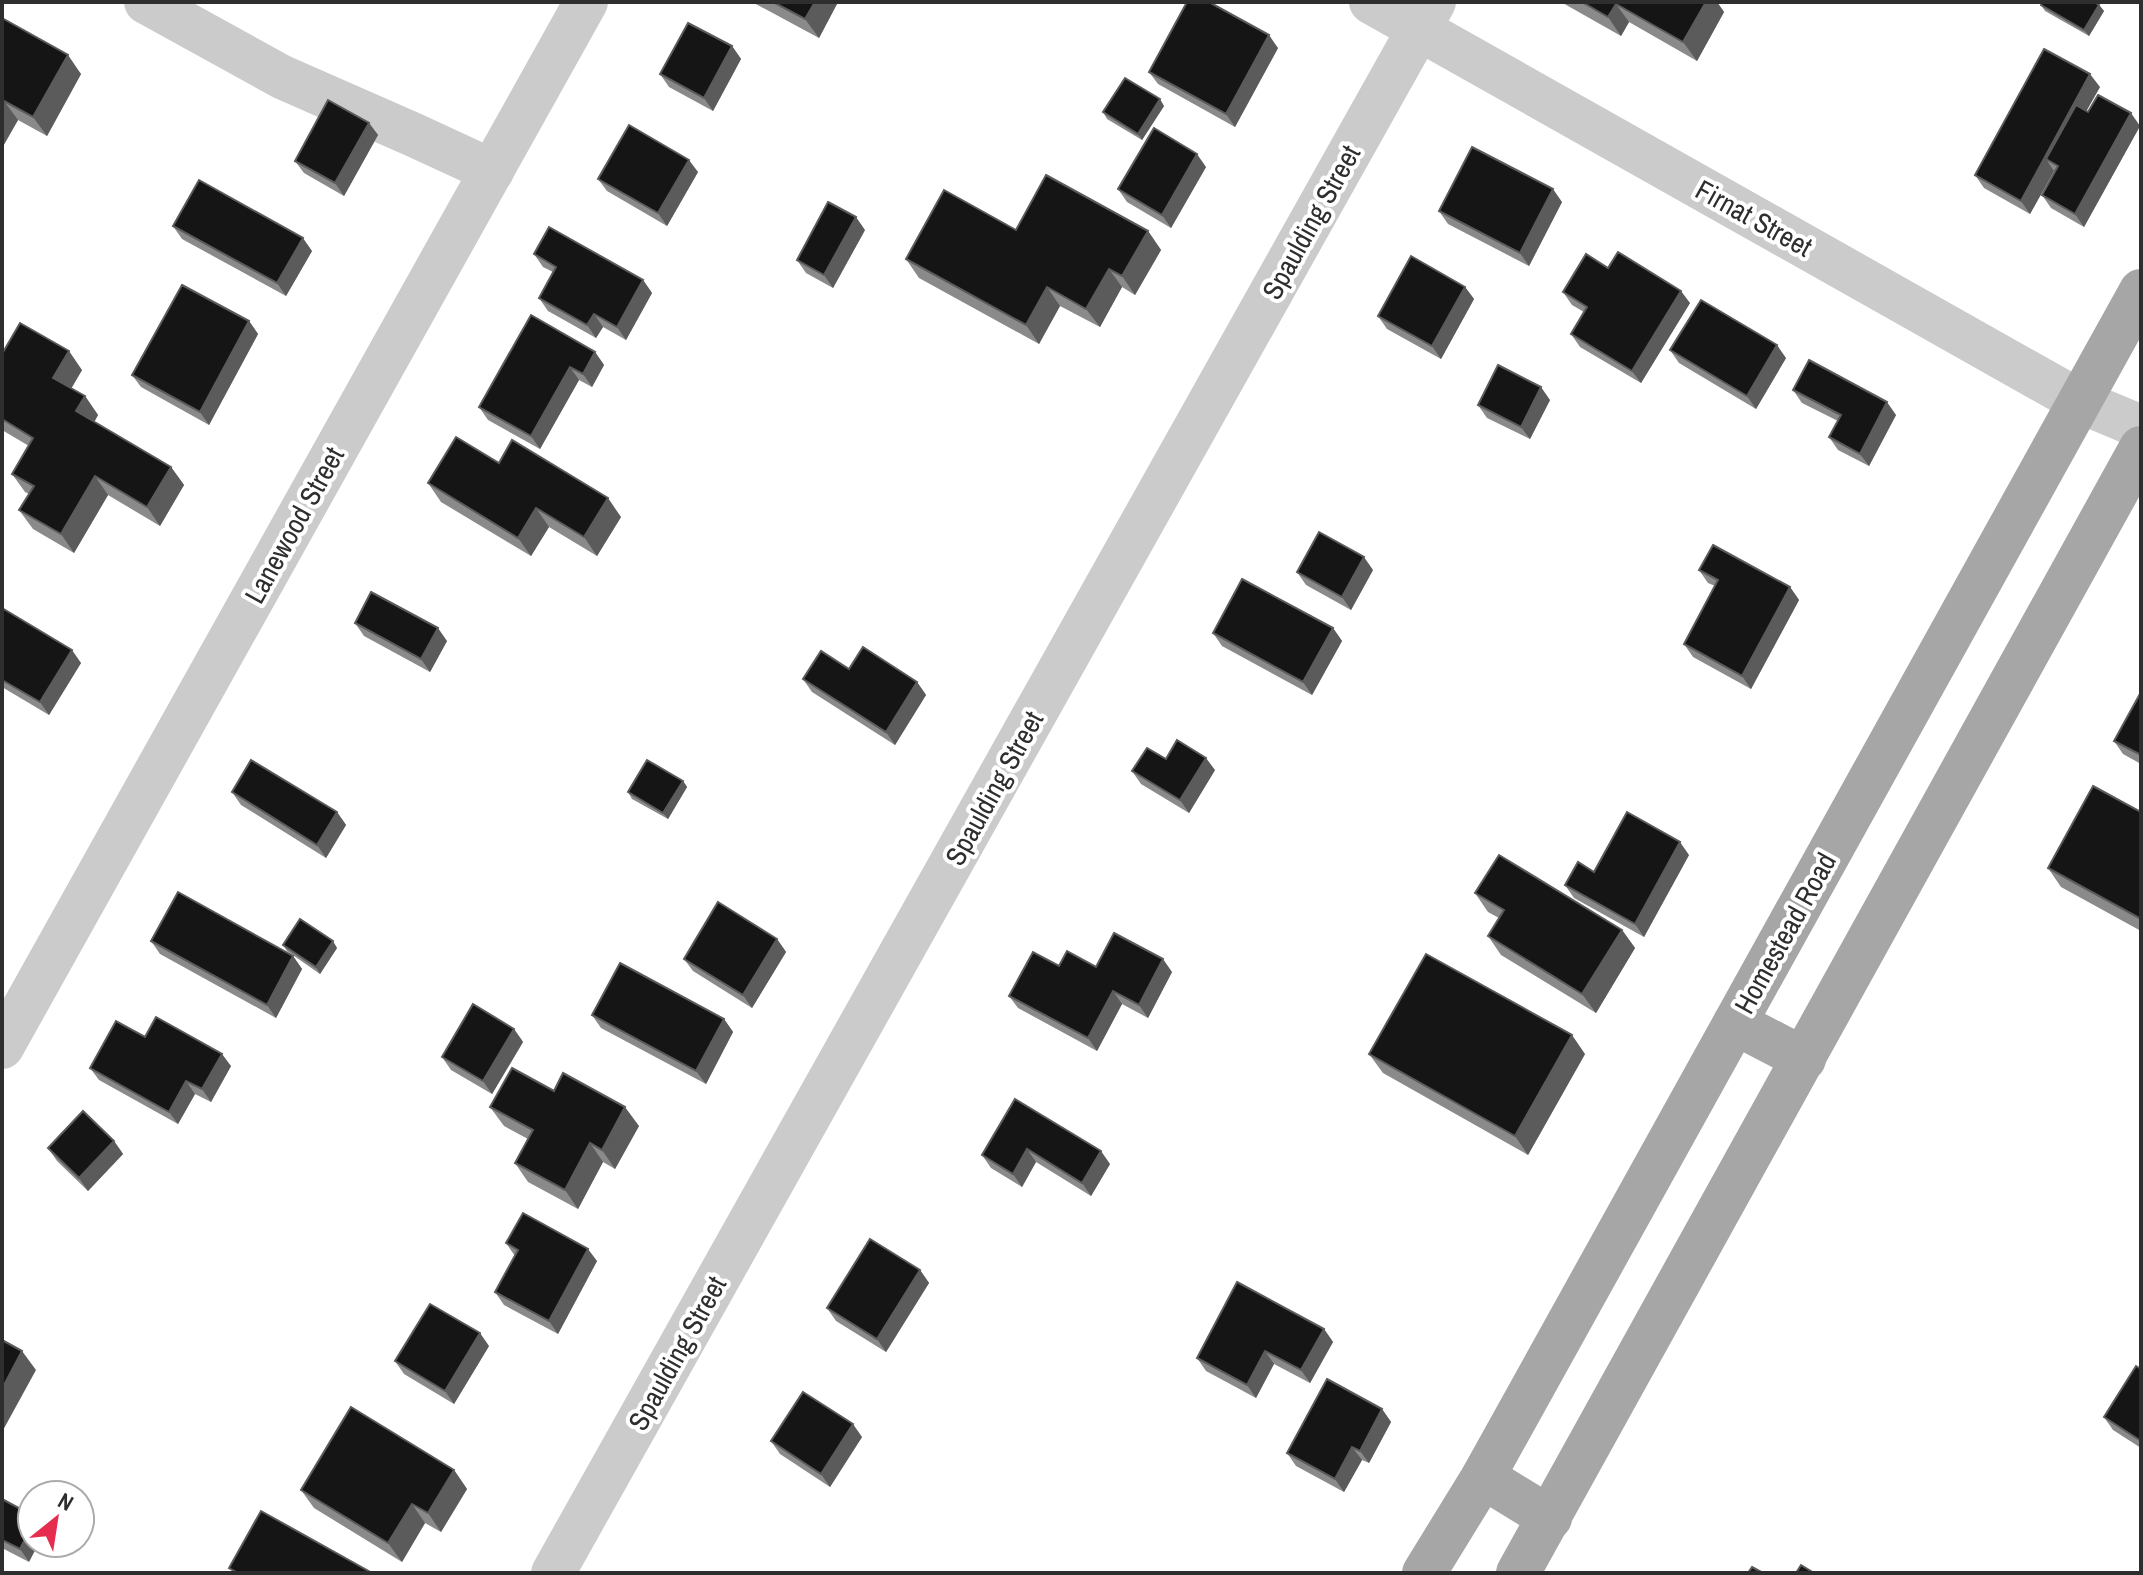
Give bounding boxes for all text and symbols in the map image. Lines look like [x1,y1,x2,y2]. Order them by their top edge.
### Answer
street label: Spaulding Street [1253,138,1369,306]
street label: Firnat Street [1689,170,1819,266]
street label: Lanewood Street [235,440,353,610]
street label: Spaulding Street [936,704,1052,872]
street label: Homestead Road [1725,846,1845,1020]
street label: Spaulding Street [619,1269,735,1437]
north arrow [16,1479,96,1559]
text: N [53,1485,79,1518]

